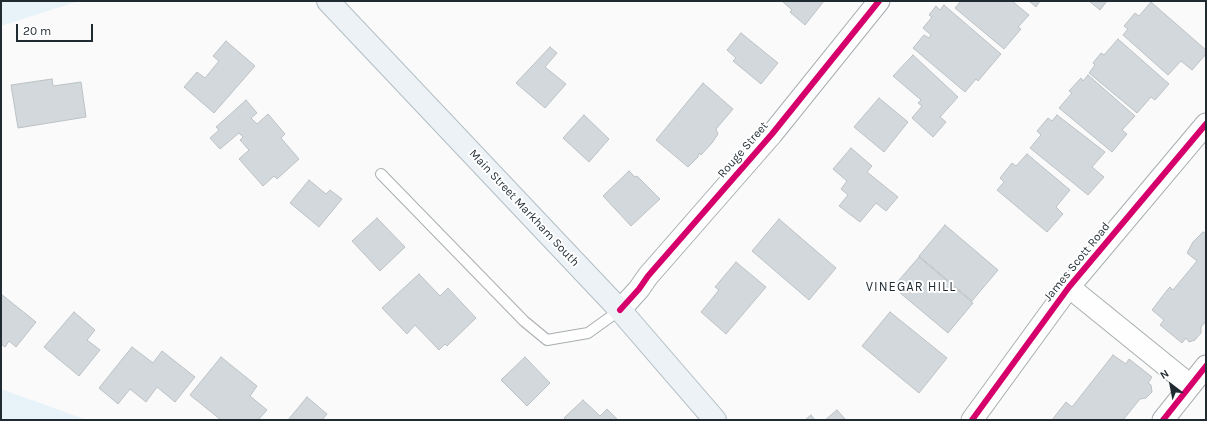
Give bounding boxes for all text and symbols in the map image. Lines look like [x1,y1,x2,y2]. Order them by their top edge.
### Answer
scale bar [18,16,95,42]
text: 20 m [23,24,51,38]
street label: Rouge Street [715,119,771,181]
street label: Main Street Markham South [466,146,582,270]
street label: James Scott Road [1041,220,1113,304]
district label: VINEGAR HILL [866,279,956,295]
north arrow [1151,365,1191,405]
text: N [1158,367,1171,382]

